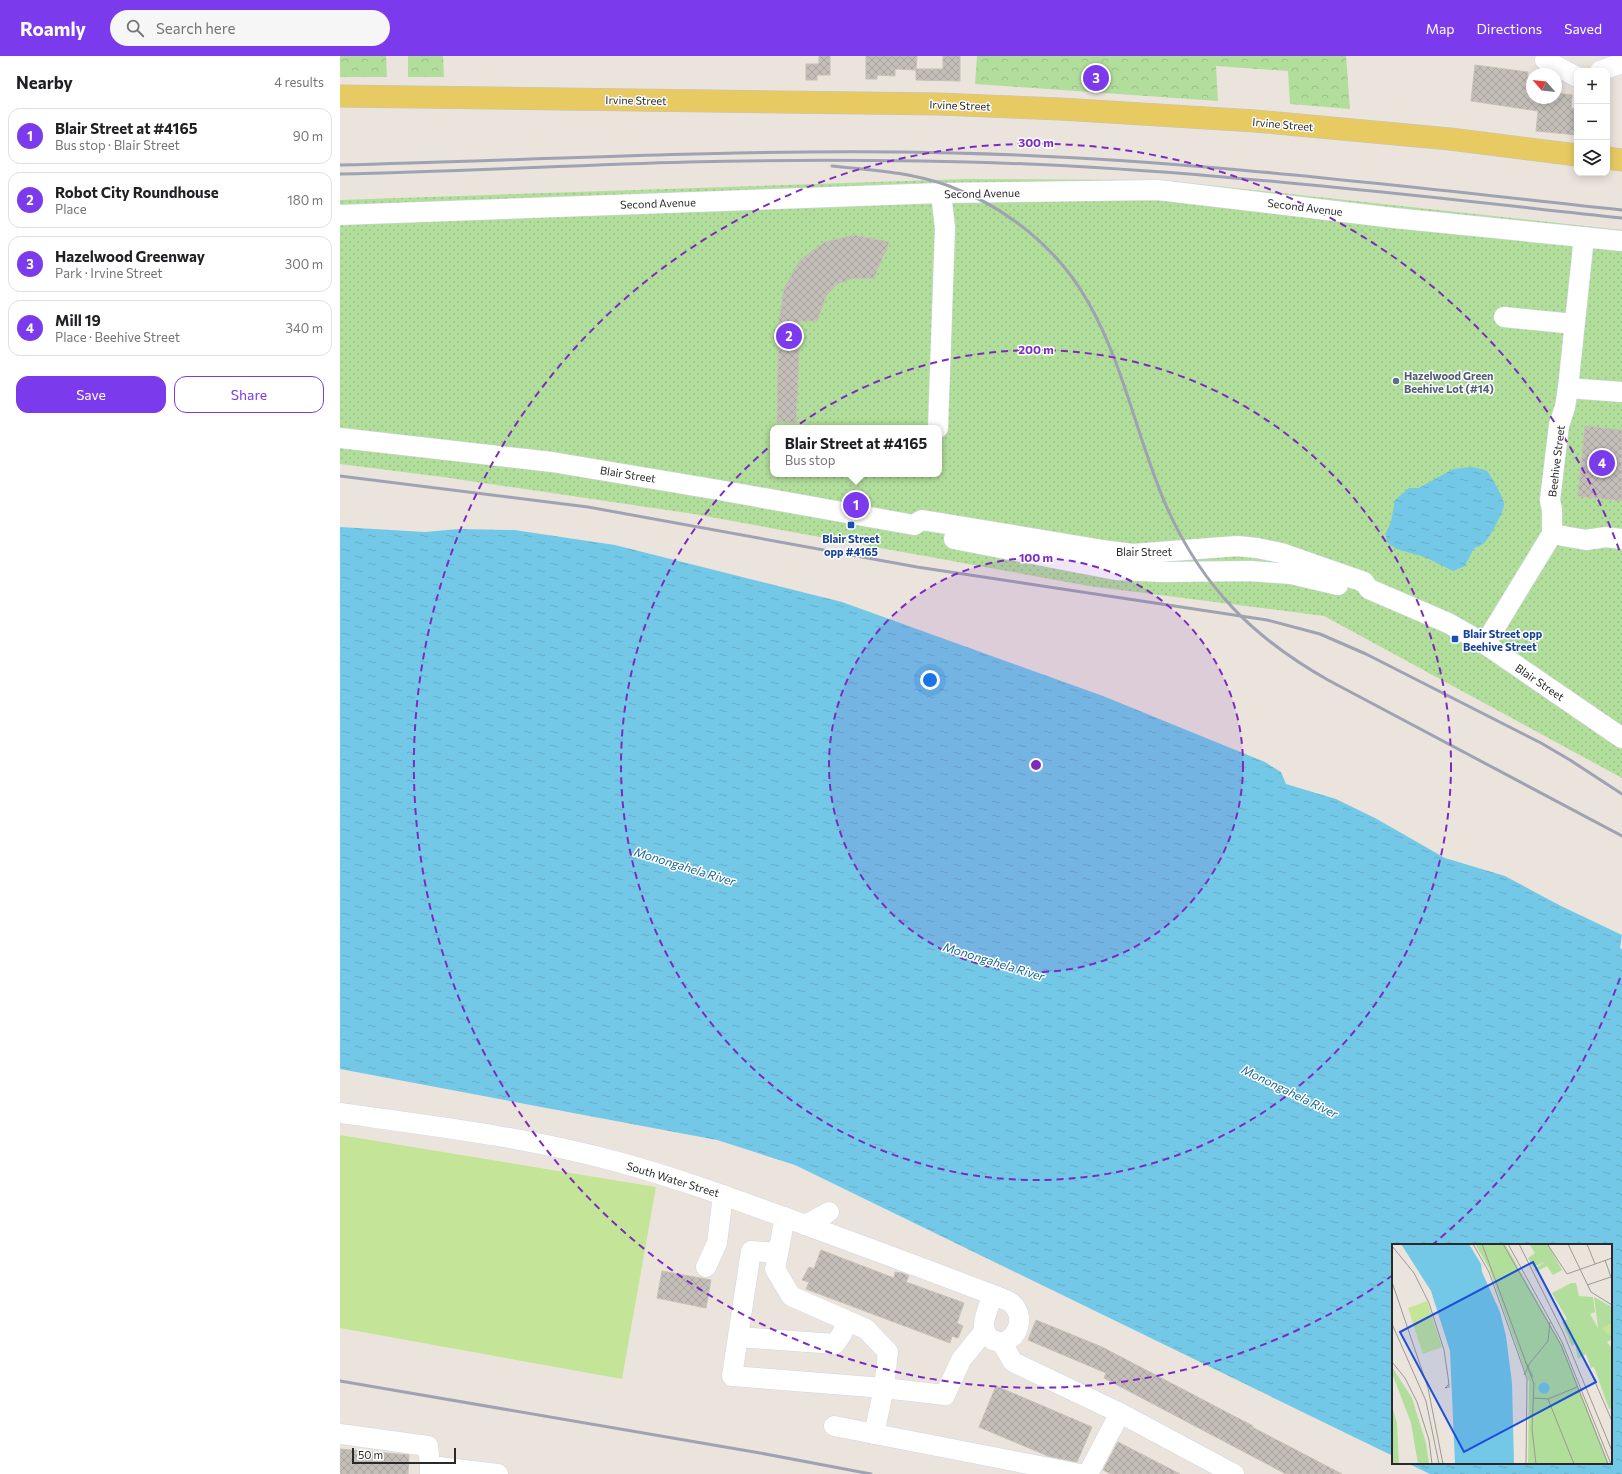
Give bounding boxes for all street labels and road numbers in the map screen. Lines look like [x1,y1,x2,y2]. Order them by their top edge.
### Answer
street label: Irvine Street [605,93,667,107]
street label: Irvine Street [929,97,991,113]
street label: Irvine Street [1252,115,1315,133]
street label: Second Avenue [944,186,1020,200]
street label: Second Avenue [620,195,696,211]
street label: Second Avenue [1267,196,1344,218]
street label: Beehive Street [1545,424,1567,498]
street label: Blair Street [599,463,657,485]
street label: Blair Street [1116,545,1173,558]
street label: Blair Street [1513,661,1567,703]
street label: South Water Street [625,1159,721,1199]

